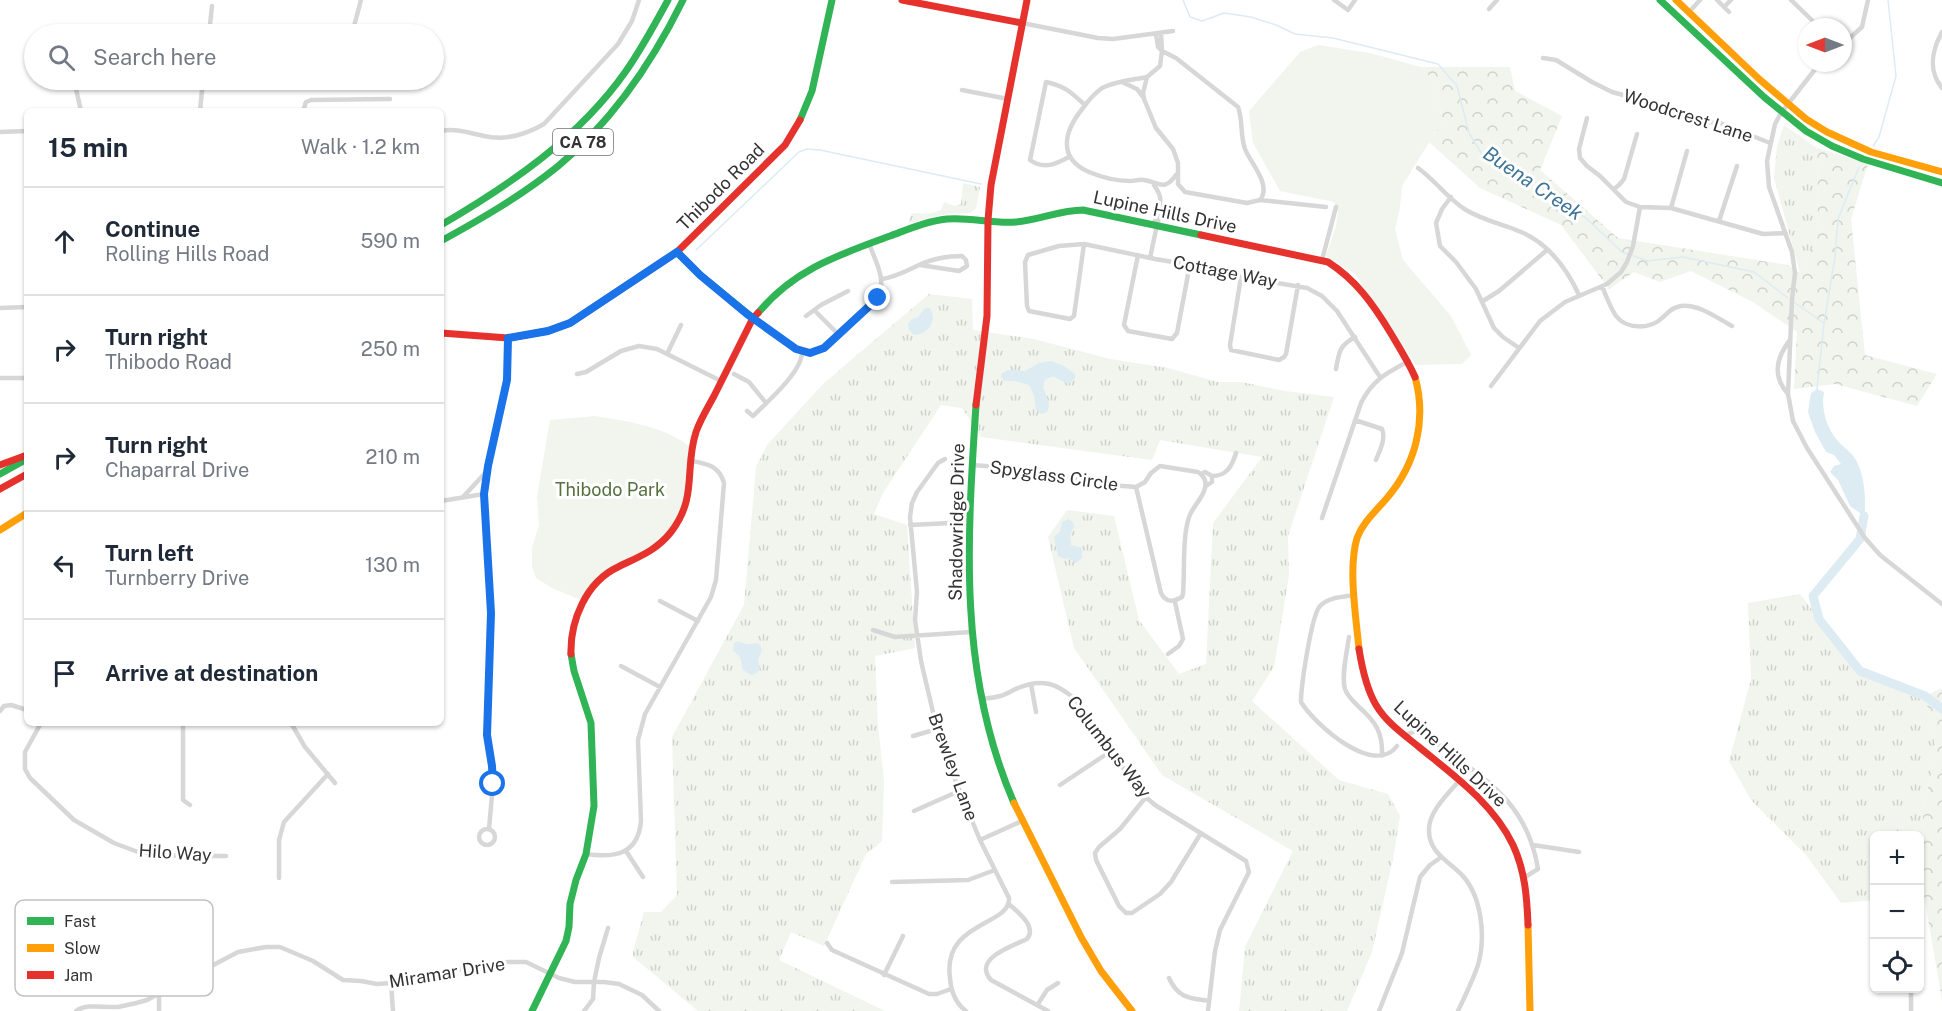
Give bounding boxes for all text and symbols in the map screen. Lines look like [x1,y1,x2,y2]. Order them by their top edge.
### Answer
north arrow [1798,18,1852,72]
search box [24,24,444,90]
icon: search [45,41,78,74]
text: Search here [93,44,217,70]
street label: Woodcrest Lane [1621,85,1756,146]
road number: CA 78 [553,129,613,155]
text: 15 min [48,132,128,163]
text: Walk · 1.2 km [301,135,420,159]
street label: Thibodo Road [673,139,769,235]
water label: Buena Creek [1479,141,1587,225]
street label: Lupine Hills Drive [1091,186,1239,237]
text: Continue [105,216,200,242]
icon: ahead [48,225,81,258]
text: 590 m [360,229,420,253]
text: Rolling Hills Road [105,242,269,266]
street label: Cottage Way [1171,251,1279,292]
route end [864,284,890,310]
text: Turn right [105,324,208,350]
icon: right [48,333,81,366]
text: 250 m [361,337,420,361]
text: Thibodo Road [105,350,232,374]
text: Turn right [105,432,208,458]
icon: right [48,441,81,474]
street label: Shadowridge Drive [945,443,968,601]
text: 210 m [366,445,420,469]
street label: Spyglass Circle [988,456,1120,495]
text: Chaparral Drive [105,458,249,482]
park label: Thibodo Park [555,479,665,500]
text: Turn left [105,540,194,566]
icon: left [48,549,81,582]
text: 130 m [365,553,420,577]
text: Turnberry Drive [105,566,249,590]
icon: arrive [48,657,81,690]
text: Arrive at destination [105,660,318,686]
street label: Columbus Way [1063,692,1156,802]
street label: Lupine Hills Drive [1390,696,1511,811]
street label: Brewley Lane [924,710,983,823]
route start [479,770,505,796]
map controls [1870,831,1924,993]
button: + [1870,831,1924,885]
street label: Hilo Way [138,839,213,866]
button: − [1870,885,1924,939]
legend [15,900,213,996]
text: Fast [64,912,96,931]
text: Slow [64,939,101,958]
button: locate [1870,939,1924,993]
street label: Miramar Drive [387,953,506,992]
text: Jam [64,966,93,985]

